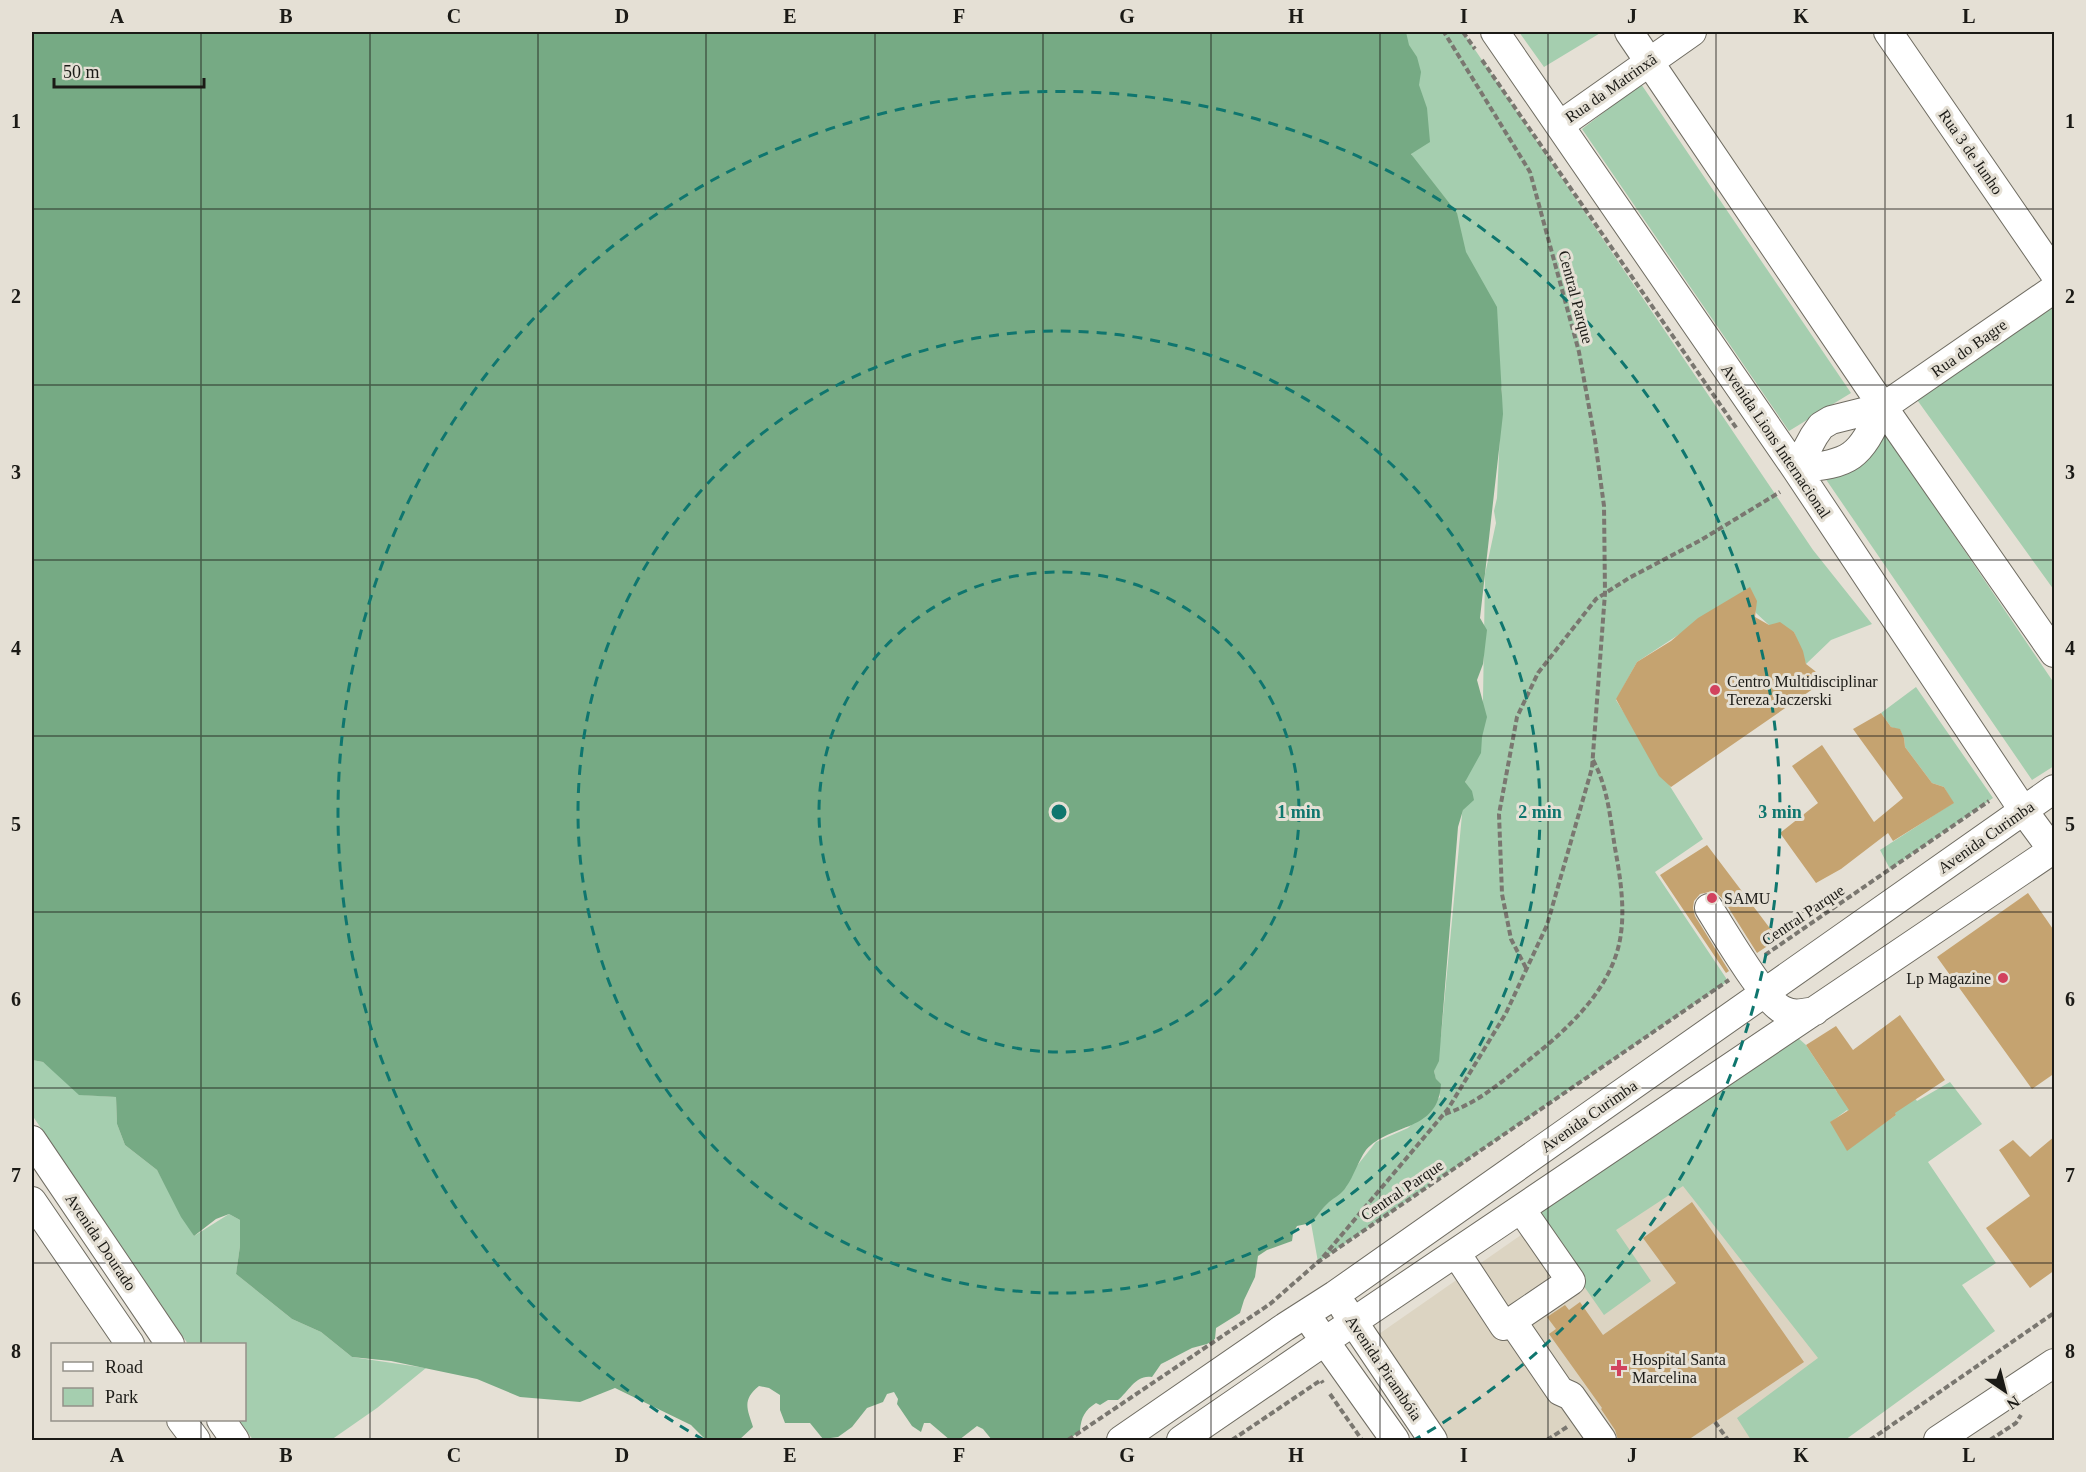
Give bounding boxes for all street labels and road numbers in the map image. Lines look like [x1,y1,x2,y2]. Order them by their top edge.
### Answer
street label: Rua da Matrinxã [1562,50,1660,126]
street label: Rua 3 de Junho [1936,107,2006,197]
street label: Central Parque [1554,249,1597,346]
street label: Rua do Bagre [1928,316,2010,381]
street label: Avenida Lions Internacional [1718,361,1834,522]
street label: Avenida Curimba [1935,798,2037,876]
street label: Central Parque [1759,881,1848,950]
street label: Avenida Curimba [1538,1077,1640,1155]
street label: Central Parque [1358,1156,1447,1225]
street label: Avenida Dourado [62,1190,140,1294]
street label: Avenida Pirambóia [1343,1312,1425,1424]

